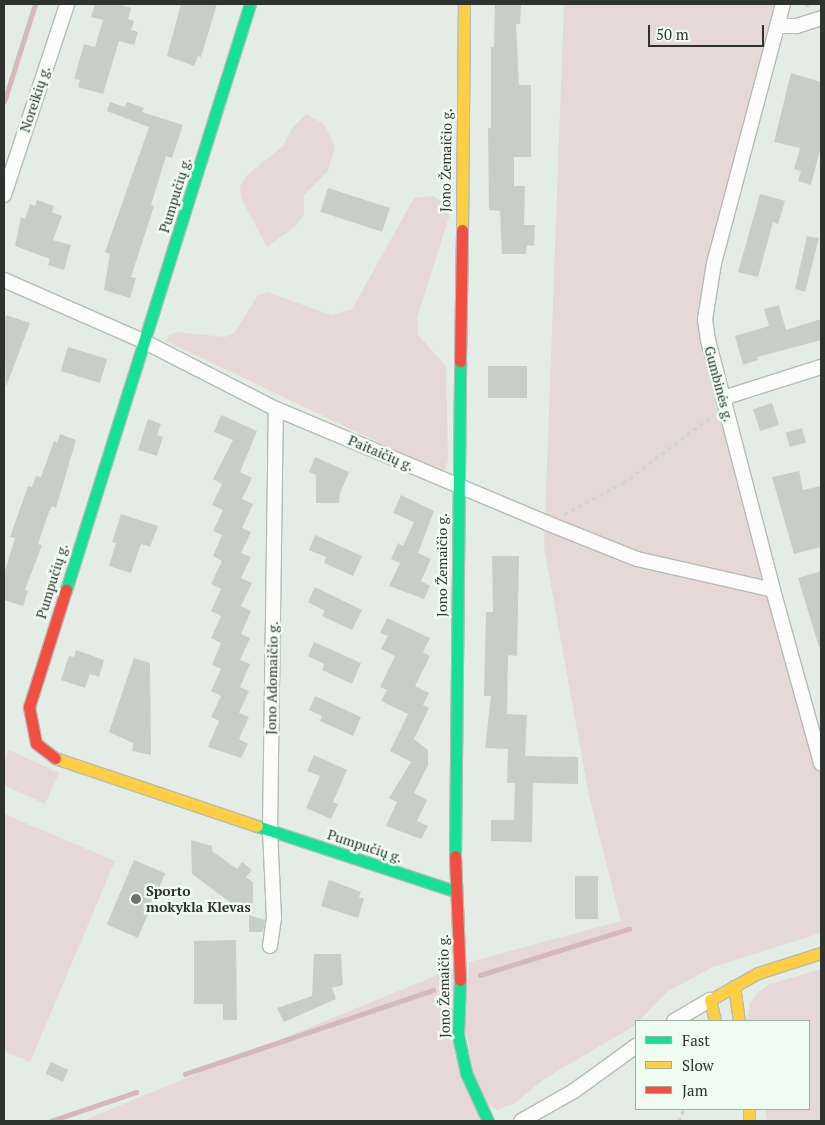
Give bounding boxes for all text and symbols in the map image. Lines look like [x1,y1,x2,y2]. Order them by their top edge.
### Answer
scale bar [650,15,766,47]
text: 50 m [656,24,689,44]
street label: Noreikių g. [16,64,54,134]
street label: Jono Žemaičio g. [437,108,455,212]
street label: Pumpučių g. [156,155,194,235]
street label: Gumbinės g. [701,344,737,424]
street label: Paitaičių g. [346,432,416,474]
street label: Jono Žemaičio g. [434,513,450,617]
street label: Pumpučių g. [33,541,71,621]
street label: Jono Adomaičio g. [263,621,281,735]
street label: Pumpučių g. [325,826,405,866]
place label: Sporto mokykla Klevas [146,883,251,916]
marker: Sporto mokykla Klevas [130,893,142,905]
street label: Jono Žemaičio g. [435,934,453,1038]
legend [635,1020,810,1110]
text: Fast [682,1030,710,1050]
text: Slow [682,1055,714,1075]
text: Jam [682,1080,708,1100]

